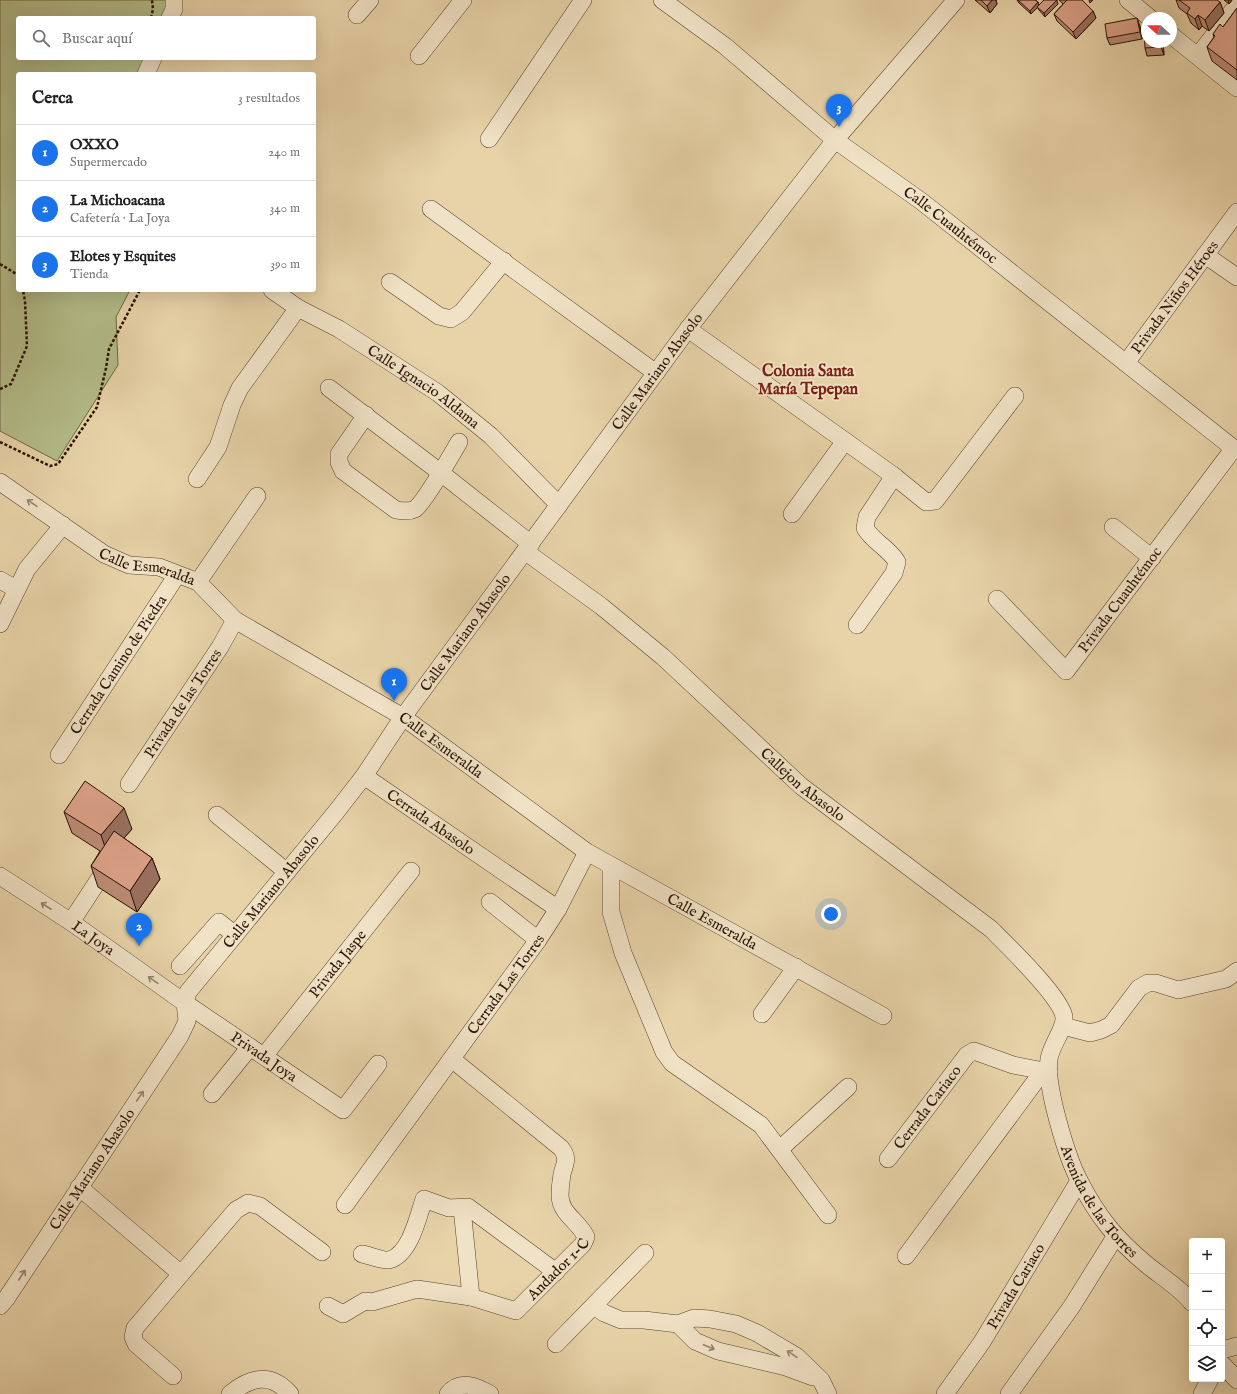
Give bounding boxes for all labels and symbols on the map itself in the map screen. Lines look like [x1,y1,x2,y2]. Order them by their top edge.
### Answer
north arrow [1141,12,1177,48]
pin: 3 [826,94,852,127]
street label: Calle Cuauhtémoc [899,182,1001,268]
street label: Privada Niños Héroes [1127,237,1223,358]
street label: Calle Mariano Abasolo [608,309,707,434]
street label: Calle Ignacio Aldama [364,341,484,433]
district label: Colonia Santa María Tepepan [758,362,859,400]
one-way arrow [27,499,38,507]
street label: Privada Cuauhtémoc [1074,543,1166,657]
street label: Calle Esmeralda [96,544,198,590]
street label: Calle Mariano Abasolo [416,570,515,695]
street label: Cerrada Camino de Piedra [66,591,171,738]
street label: Privada de las Torres [140,645,226,762]
pin: 1 [381,668,407,701]
street label: Calle Esmeralda [395,708,487,783]
street label: Callejon Abasolo [756,744,849,826]
street label: Cerrada Abasolo [383,785,478,859]
street label: Calle Mariano Abasolo [219,831,323,952]
street label: Calle Esmeralda [664,889,761,955]
one-way arrow [41,902,52,910]
your location [821,904,841,924]
pin: 2 [126,913,152,946]
street label: La Joya [68,917,118,960]
street label: Privada Jaspe [305,926,371,1002]
street label: Cerrada Las Torres [463,931,549,1039]
one-way arrow [148,976,159,984]
street label: Privada Joya [227,1028,301,1087]
street label: Cerrada Cariaco [890,1062,966,1153]
one-way arrow [136,1091,144,1102]
street label: Calle Mariano Abasolo [45,1105,139,1234]
street label: Avenida de las Torres [1056,1142,1142,1262]
street label: Andador 1-C [523,1235,594,1305]
street label: Privada Cariaco [983,1240,1049,1333]
one-way arrow [19,1269,27,1281]
one-way arrow [703,1343,715,1351]
one-way arrow [787,1350,798,1358]

